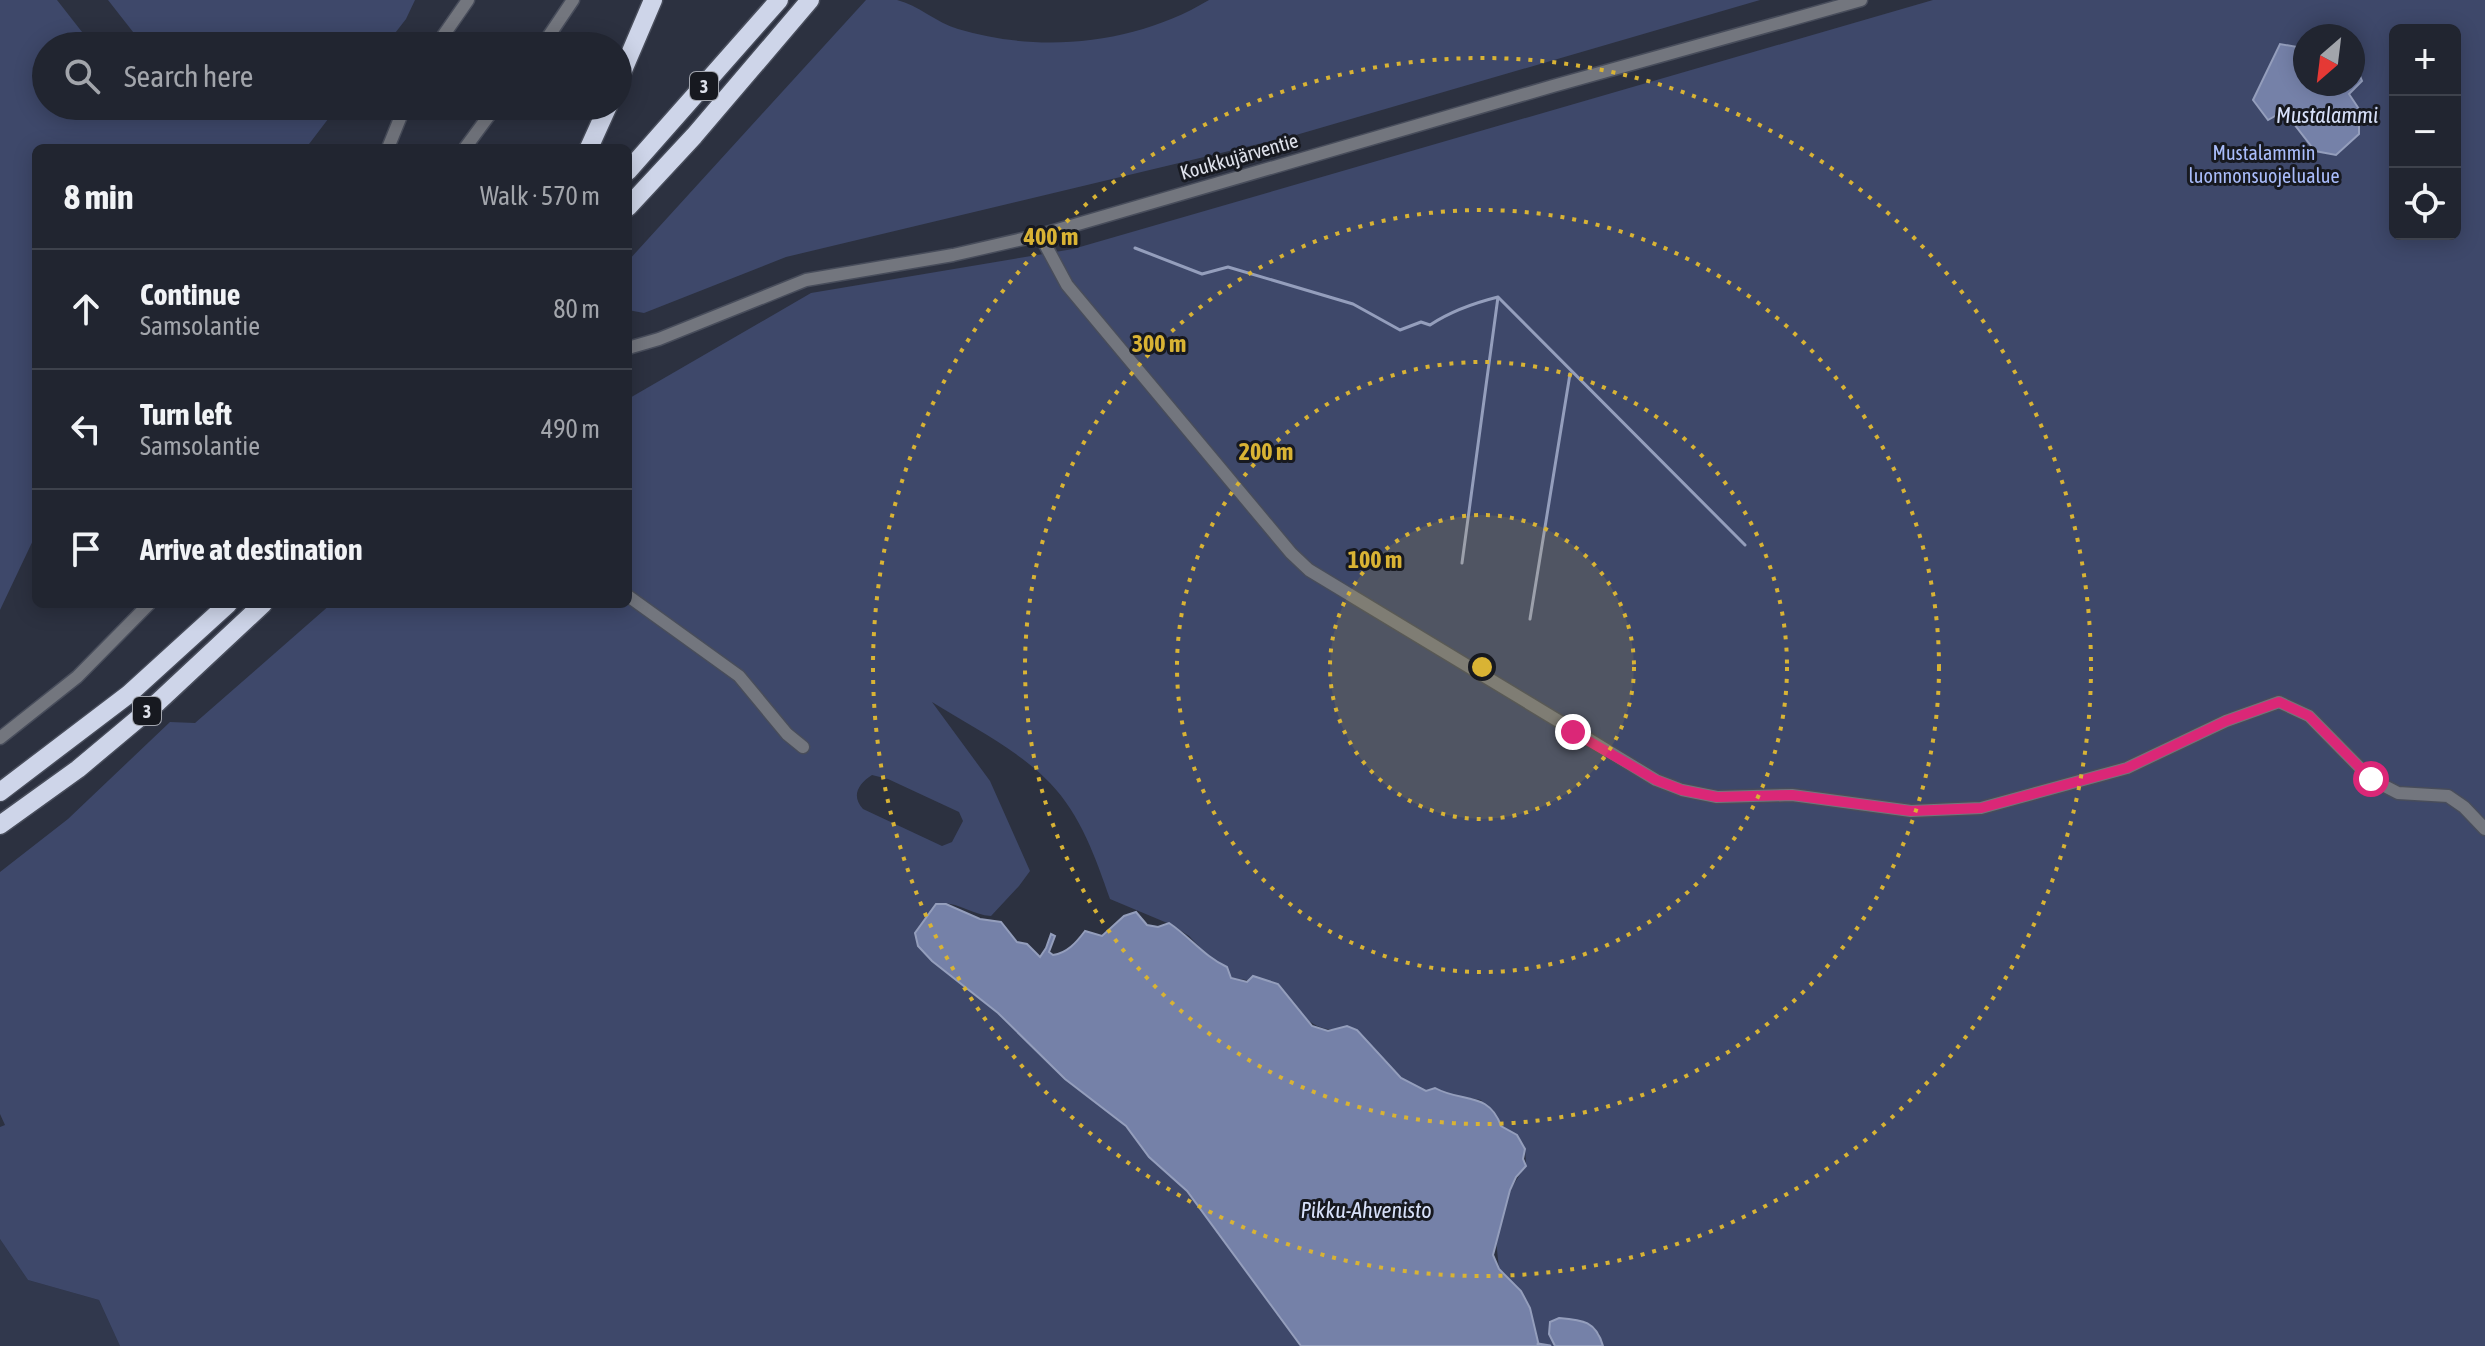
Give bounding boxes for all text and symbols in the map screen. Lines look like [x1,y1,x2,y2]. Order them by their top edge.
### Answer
north arrow [2293,24,2365,96]
map controls [2389,24,2461,240]
button: + [2389,24,2461,96]
search box [32,32,632,120]
icon: search [60,54,104,98]
text: Search here [124,59,253,93]
road number: 3 [690,72,718,100]
button: − [2389,96,2461,168]
water label: Mustalammi [2276,102,2378,128]
street label: Koukkujärventie [1177,128,1301,184]
park label: Mustalammin luonnonsuojelualue [2189,141,2339,187]
button: locate [2389,168,2461,240]
text: 8 min [64,177,133,216]
text: Walk · 570 m [480,181,600,211]
text: 400 m [1023,223,1078,250]
text: Continue [140,277,240,311]
icon: ahead [64,287,108,331]
text: 80 m [553,294,600,324]
text: Samsolantie [140,311,260,341]
text: 300 m [1132,330,1186,357]
text: Turn left [140,397,232,431]
icon: left [64,407,108,451]
text: 490 m [541,414,600,444]
text: Samsolantie [140,431,260,461]
text: 200 m [1239,438,1293,465]
icon: arrive [64,527,108,571]
text: Arrive at destination [140,532,362,566]
text: 100 m [1348,546,1402,573]
centre of rings [1468,653,1496,681]
road number: 3 [133,697,161,725]
route end [1555,714,1591,750]
route start [2353,761,2389,797]
water label: Pikku-Ahvenisto [1300,1197,1432,1223]

